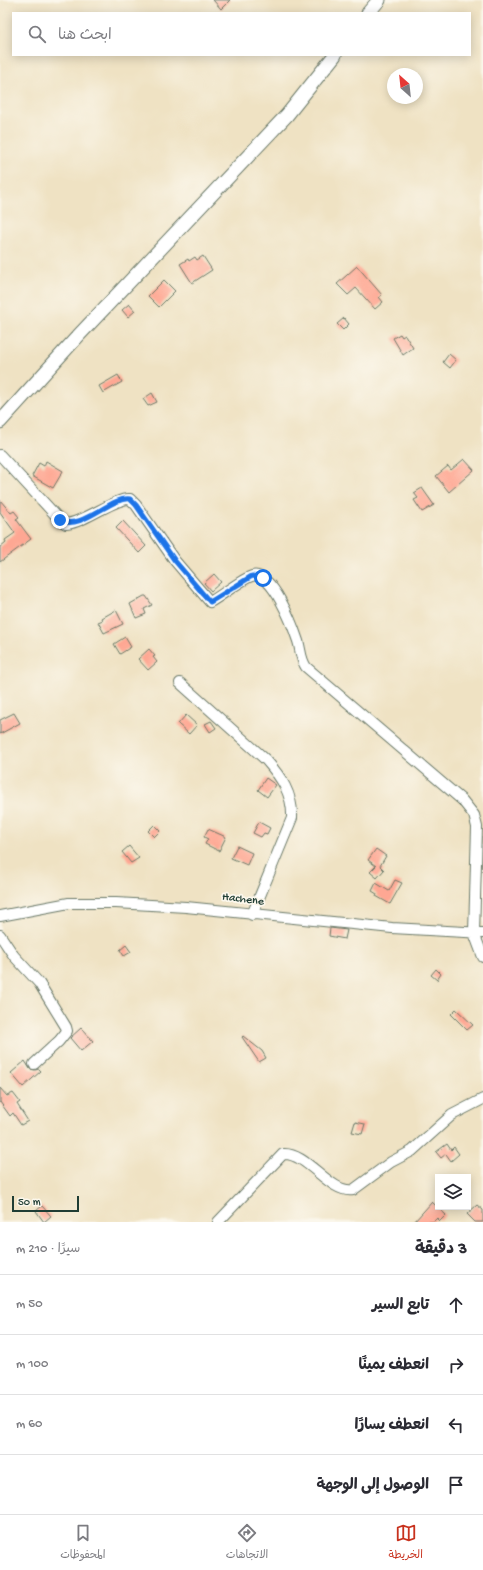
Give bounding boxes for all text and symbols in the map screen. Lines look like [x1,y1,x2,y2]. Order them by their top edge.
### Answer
search box [12,12,471,56]
icon: search [26,23,48,45]
text: ابحث هنا [58,27,112,45]
north arrow [387,68,423,104]
route end [51,511,69,529]
route start [254,569,272,587]
street label: Hachene [221,890,266,910]
map controls [435,1174,471,1210]
button: layers [435,1174,471,1210]
scale bar [12,1194,79,1213]
text: 50 m [18,1197,40,1209]
text: 3 دقيقة [415,1240,467,1260]
text: سيرًا · 210 m [16,1242,80,1257]
icon: ahead [445,1294,467,1316]
text: 50 m [16,1297,43,1312]
text: تابع السير [372,1297,429,1315]
icon: right [445,1354,467,1376]
text: 100 m [16,1357,48,1372]
text: انعطف يمينًا [358,1357,429,1375]
icon: left [445,1414,467,1436]
text: 60 m [16,1417,42,1432]
text: انعطف يسارًا [355,1417,429,1435]
icon: arrive [445,1474,467,1496]
text: الوصول إلى الوجهة [316,1477,429,1495]
tab: المحفوظات [60,1522,105,1564]
tab: الاتجاهات [226,1522,268,1564]
tab: الخريطة [389,1522,423,1564]

